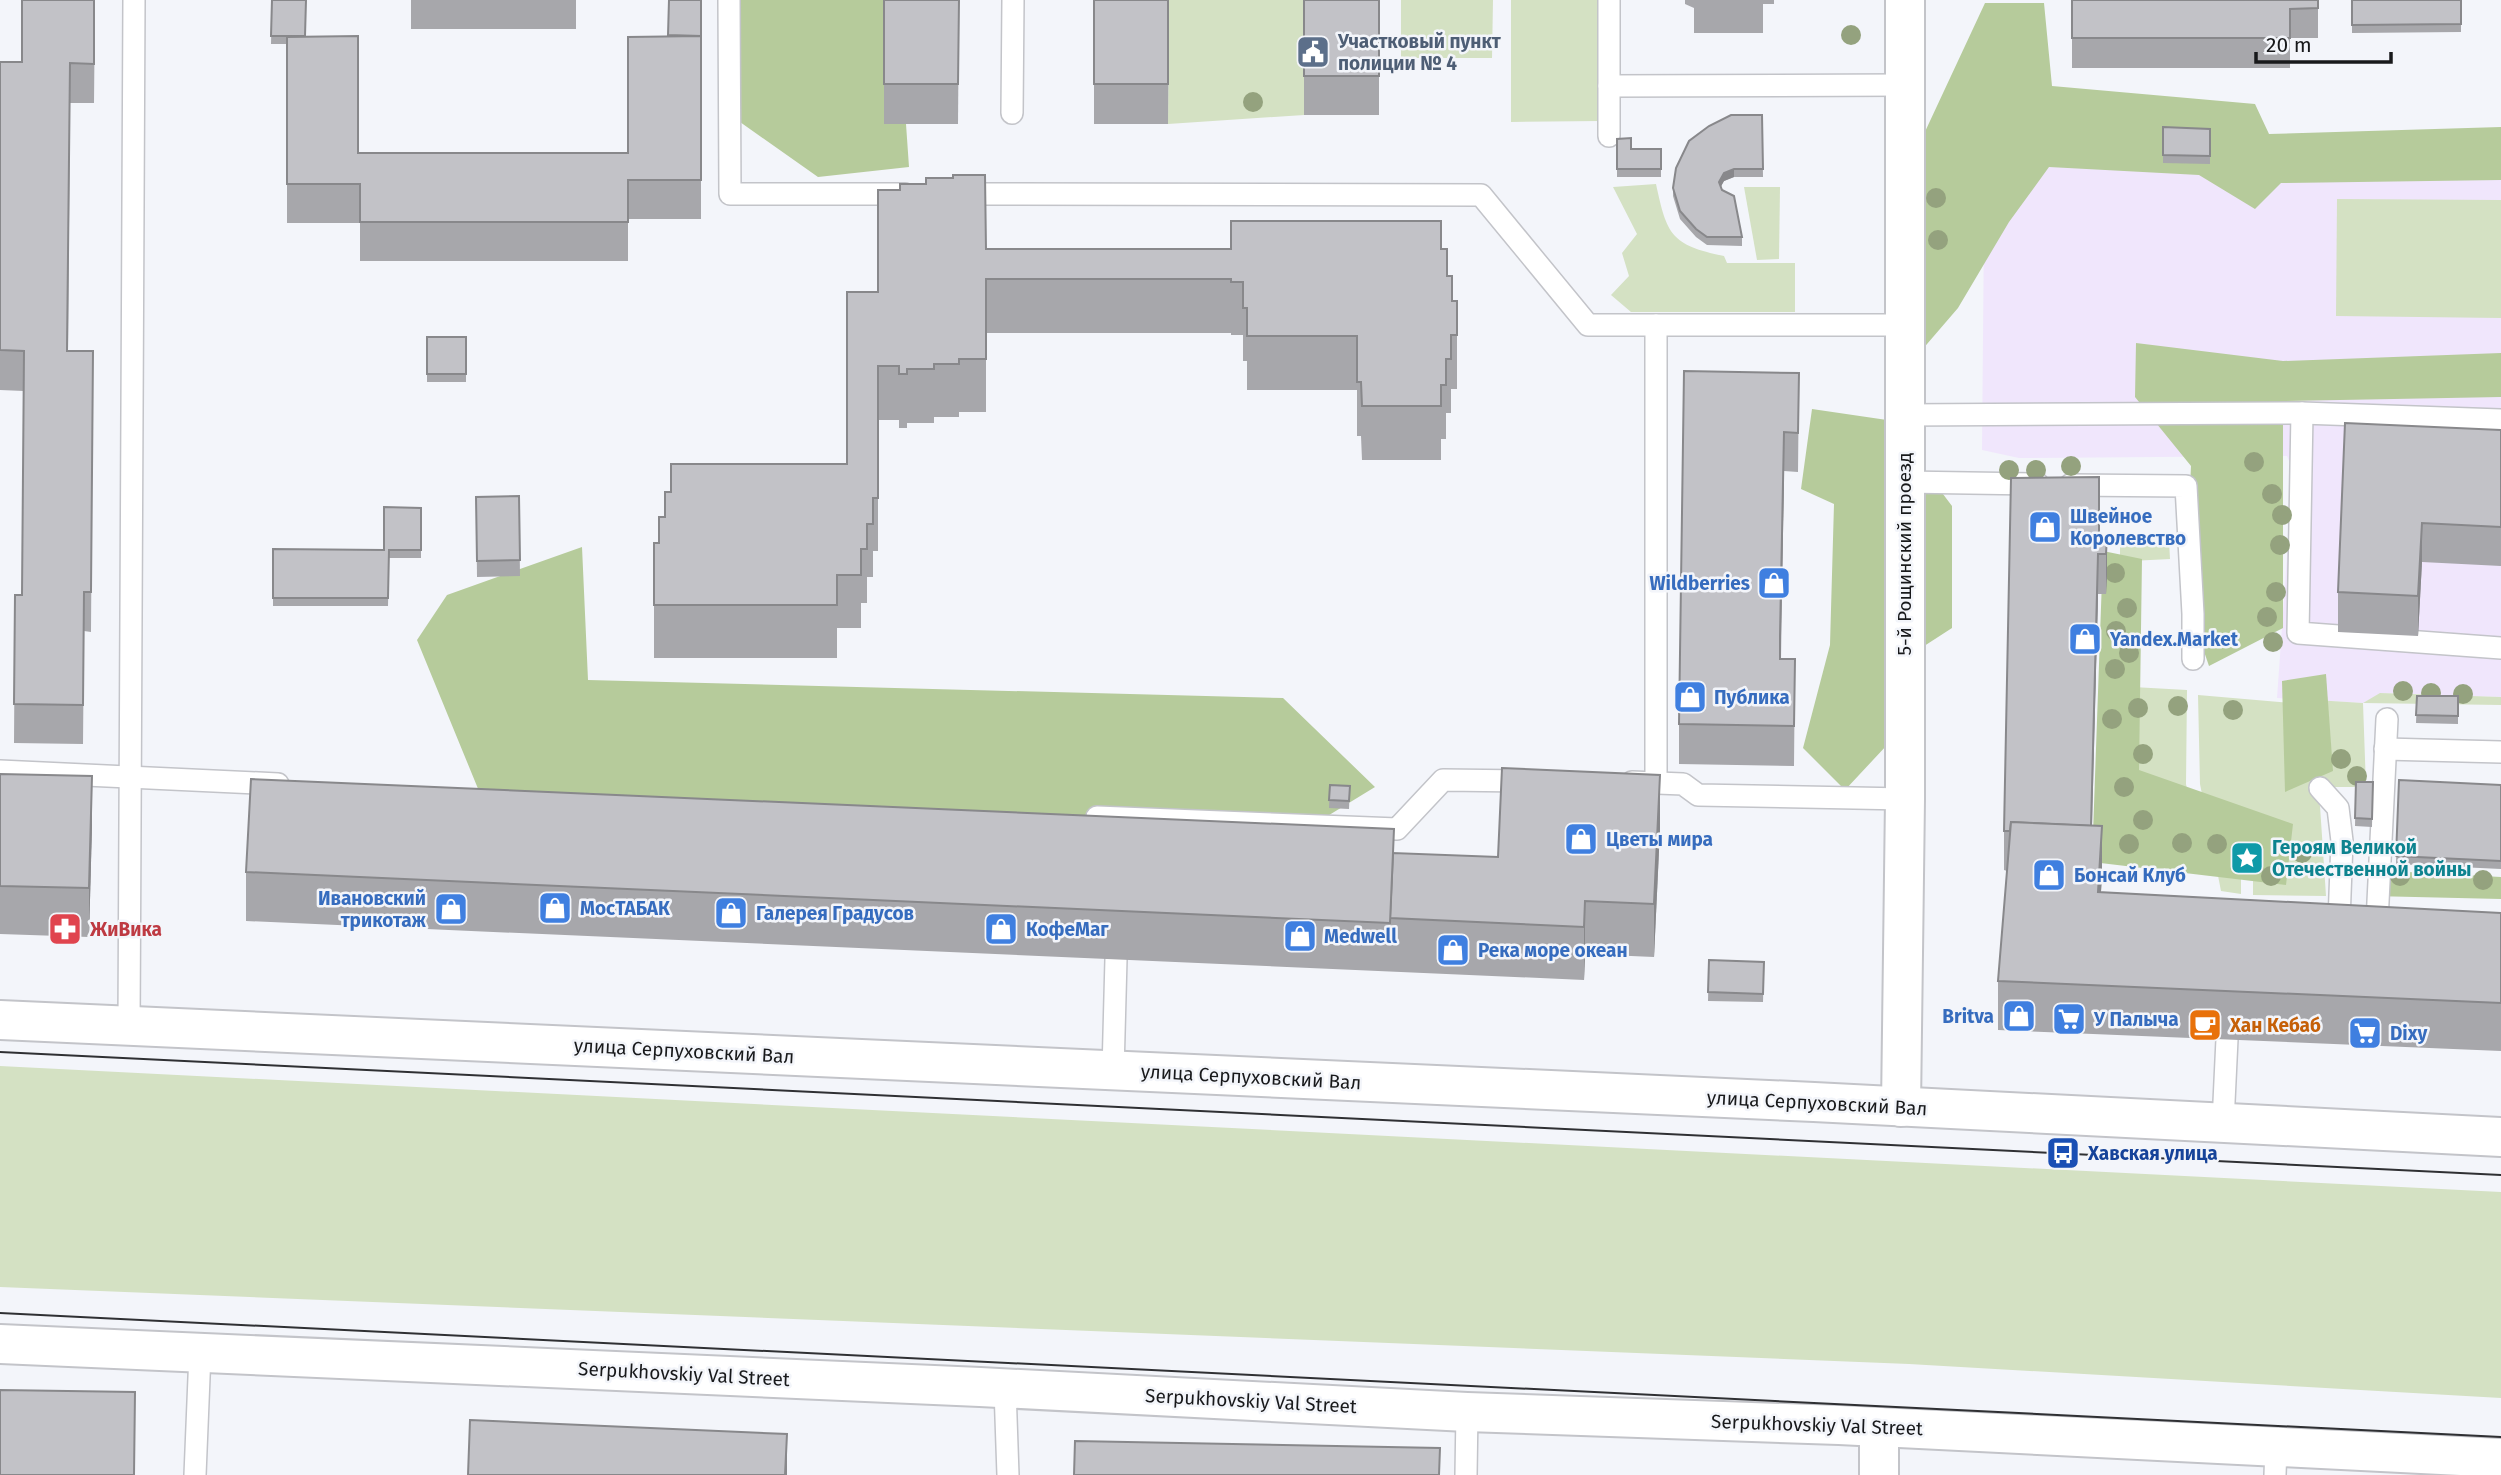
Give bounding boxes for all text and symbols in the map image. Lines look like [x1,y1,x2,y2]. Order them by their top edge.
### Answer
scale bar [2256,21,2391,65]
place label: Участковый пункт полиции № 4 [1337,30,1502,75]
text: 20 m [2266,32,2312,58]
public building icon: Участковый пункт полиции № 4 [1294,33,1332,71]
street label: 5-й Рощинский проезд [1893,452,1916,656]
place label: Швейное Королевство [2070,505,2186,550]
shop icon: Швейное Королевство [2026,508,2064,546]
shop icon: Wildberries [1755,564,1793,602]
place label: Wildberries [1650,572,1750,595]
shop icon: Yandex.Market [2066,620,2104,658]
place label: Yandex.Market [2109,628,2239,651]
shop icon: Публика [1671,678,1709,716]
place label: Публика [1714,686,1790,709]
shop icon: Цветы мира [1562,820,1600,858]
place label: Цветы мира [1606,828,1713,851]
place label: Героям Великой Отечественной войны [2272,836,2472,881]
place icon: Героям Великой Отечественной войны [2228,839,2266,877]
shop icon: Бонсай Клуб [2030,856,2068,894]
place label: Бонсай Клуб [2074,864,2186,887]
place label: Ивановский трикотаж [318,887,427,932]
shop icon: МосТАБАК [536,889,574,927]
shop icon: Ивановский трикотаж [432,890,470,928]
shop icon: Галерея Градусов [712,894,750,932]
place label: МосТАБАК [580,897,670,920]
place label: Галерея Градусов [756,902,914,925]
pharmacy icon: ЖиВика [46,910,84,948]
shop icon: КофеМаг [982,910,1020,948]
shop icon: Medwell [1281,917,1319,955]
place label: ЖиВика [89,918,162,941]
place label: КофеМаг [1026,918,1109,941]
place label: Medwell [1324,925,1397,948]
shop icon: Река море океан [1434,931,1472,969]
place label: Река море океан [1478,939,1628,962]
shop icon: Britva [2000,997,2038,1035]
supermarket icon: У Палыча [2050,1000,2088,1038]
place label: Britva [1942,1005,1994,1028]
cafe icon: Хан Кебаб [2186,1006,2224,1044]
place label: У Палыча [2093,1008,2179,1031]
place label: Хан Кебаб [2229,1014,2321,1037]
supermarket icon: Dixy [2346,1014,2384,1052]
place label: Dixy [2390,1022,2427,1045]
street label: улица Серпуховский Вал [573,1034,795,1068]
street label: улица Серпуховский Вал [1140,1060,1362,1094]
street label: улица Серпуховский Вал [1706,1086,1928,1120]
bus stop icon: Хавская улица [2044,1134,2082,1172]
place label: Хавская улица [2087,1142,2218,1165]
street label: Serpukhovskiy Val Street [578,1357,791,1391]
street label: Serpukhovskiy Val Street [1145,1384,1358,1418]
street label: Serpukhovskiy Val Street [1711,1410,1923,1440]

